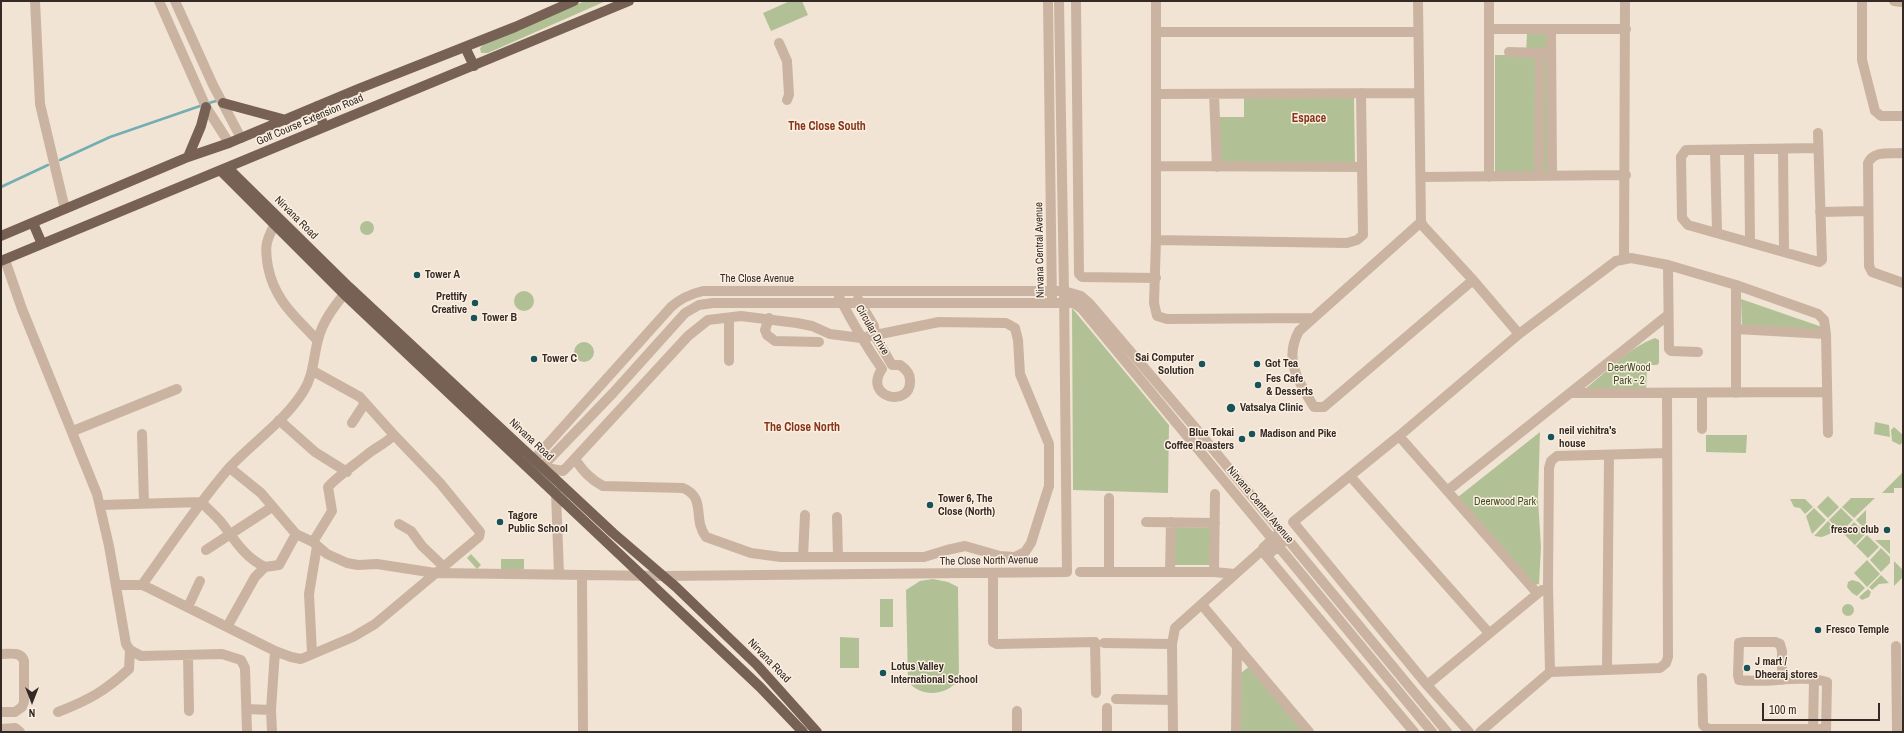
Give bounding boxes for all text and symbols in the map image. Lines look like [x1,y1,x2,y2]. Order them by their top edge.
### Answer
street label: Golf Course Extension Road [255,91,365,149]
district label: Espace [1292,112,1326,126]
district label: The Close South [788,120,866,134]
street label: Nirvana Road [272,194,320,242]
street label: Nirvana Central Avenue [1033,202,1047,298]
place label: Tower A [425,268,460,282]
marker: Tower A [412,270,422,280]
street label: The Close Avenue [720,272,794,286]
place label: Prettify Creative [431,290,467,316]
marker: Prettify Creative [470,298,480,308]
street label: Circular Drive [852,303,892,357]
place label: Tower B [482,311,517,325]
marker: Tower B [469,313,479,323]
place label: Sai Computer Solution [1135,351,1194,377]
place label: Tower C [542,352,577,366]
marker: Tower C [529,354,539,364]
place label: Got Tea [1265,357,1298,371]
marker: Sai Computer Solution [1197,359,1207,369]
marker: Got Tea [1252,359,1262,369]
park label: DeerWood Park - 2 [1608,361,1650,387]
place label: Fes Cafe & Desserts [1266,372,1313,398]
marker: Fes Cafe & Desserts [1253,380,1263,390]
place label: Vatsalya Clinic [1240,401,1303,415]
marker: Vatsalya Clinic [1225,402,1237,414]
street label: Nirvana Road [506,416,556,464]
district label: The Close North [764,421,840,435]
place label: neil vichitra's house [1559,424,1616,450]
place label: Blue Tokai Coffee Roasters [1165,426,1234,452]
place label: Madison and Pike [1260,427,1336,441]
marker: Madison and Pike [1247,429,1257,439]
marker: neil vichitra's house [1546,432,1556,442]
marker: Blue Tokai Coffee Roasters [1237,434,1247,444]
street label: Nirvana Central Avenue [1224,464,1296,546]
place label: Tower 6, The Close (North) [938,492,995,518]
park label: Deerwood Park [1474,495,1536,509]
marker: Tower 6, The Close (North) [925,500,935,510]
place label: Tagore Public School [508,509,568,535]
marker: Tagore Public School [495,517,505,527]
place label: fresco club [1831,523,1879,537]
marker: fresco club [1882,525,1892,535]
street label: The Close North Avenue [940,554,1038,568]
place label: Fresco Temple [1826,623,1889,637]
marker: Fresco Temple [1813,625,1823,635]
street label: Nirvana Road [745,636,793,686]
place label: J mart / Dheeraj stores [1755,655,1818,681]
place label: Lotus Valley International School [891,660,978,686]
marker: J mart / Dheeraj stores [1742,663,1752,673]
marker: Lotus Valley International School [878,668,888,678]
north arrow [12,681,52,721]
scale bar [1764,695,1882,721]
text: 100 m [1769,702,1796,718]
text: N [29,706,35,720]

